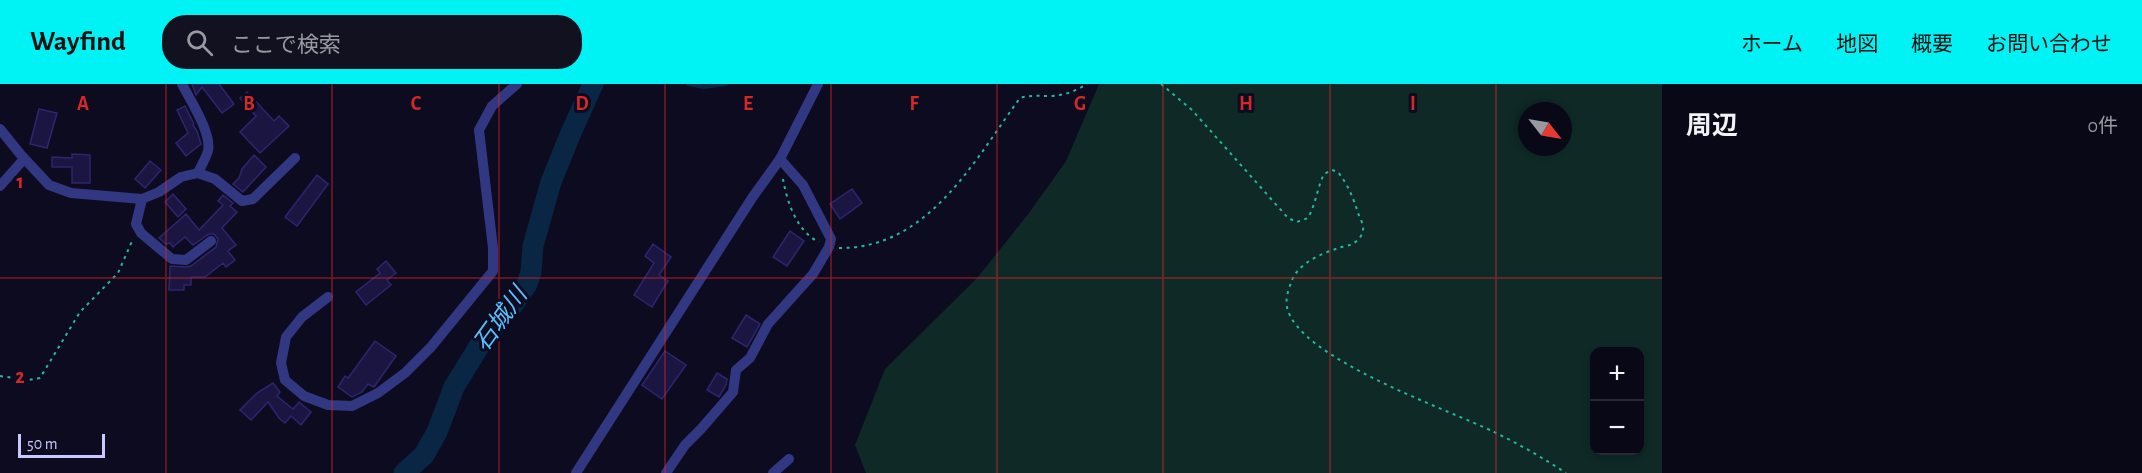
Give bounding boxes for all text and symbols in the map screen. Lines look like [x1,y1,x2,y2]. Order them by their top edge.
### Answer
search box [162,15,582,69]
icon: search [183,26,216,59]
text: Wayfind [30,28,126,56]
text: ここで検索 [231,34,341,56]
text: ホーム [1741,34,1803,55]
text: 地図 [1836,34,1878,55]
text: 概要 [1911,34,1953,55]
text: お問い合わせ [1986,34,2112,55]
text: A [77,94,89,114]
text: B [243,94,255,114]
text: C [411,94,422,114]
text: D [575,94,589,114]
text: E [743,94,753,114]
text: F [909,94,919,114]
text: G [1074,94,1086,114]
text: H [1239,94,1253,114]
text: I [1410,94,1416,114]
north arrow [1518,102,1572,156]
text: 周辺 [1686,113,1738,139]
text: 0件 [2087,116,2118,136]
text: 1 [16,172,24,192]
water label: 石城川 [468,280,533,356]
map controls [1590,347,1644,455]
button: + [1590,347,1644,401]
text: 2 [15,367,25,387]
button: − [1590,401,1644,455]
scale bar [18,431,105,458]
text: 50 m [27,436,58,452]

